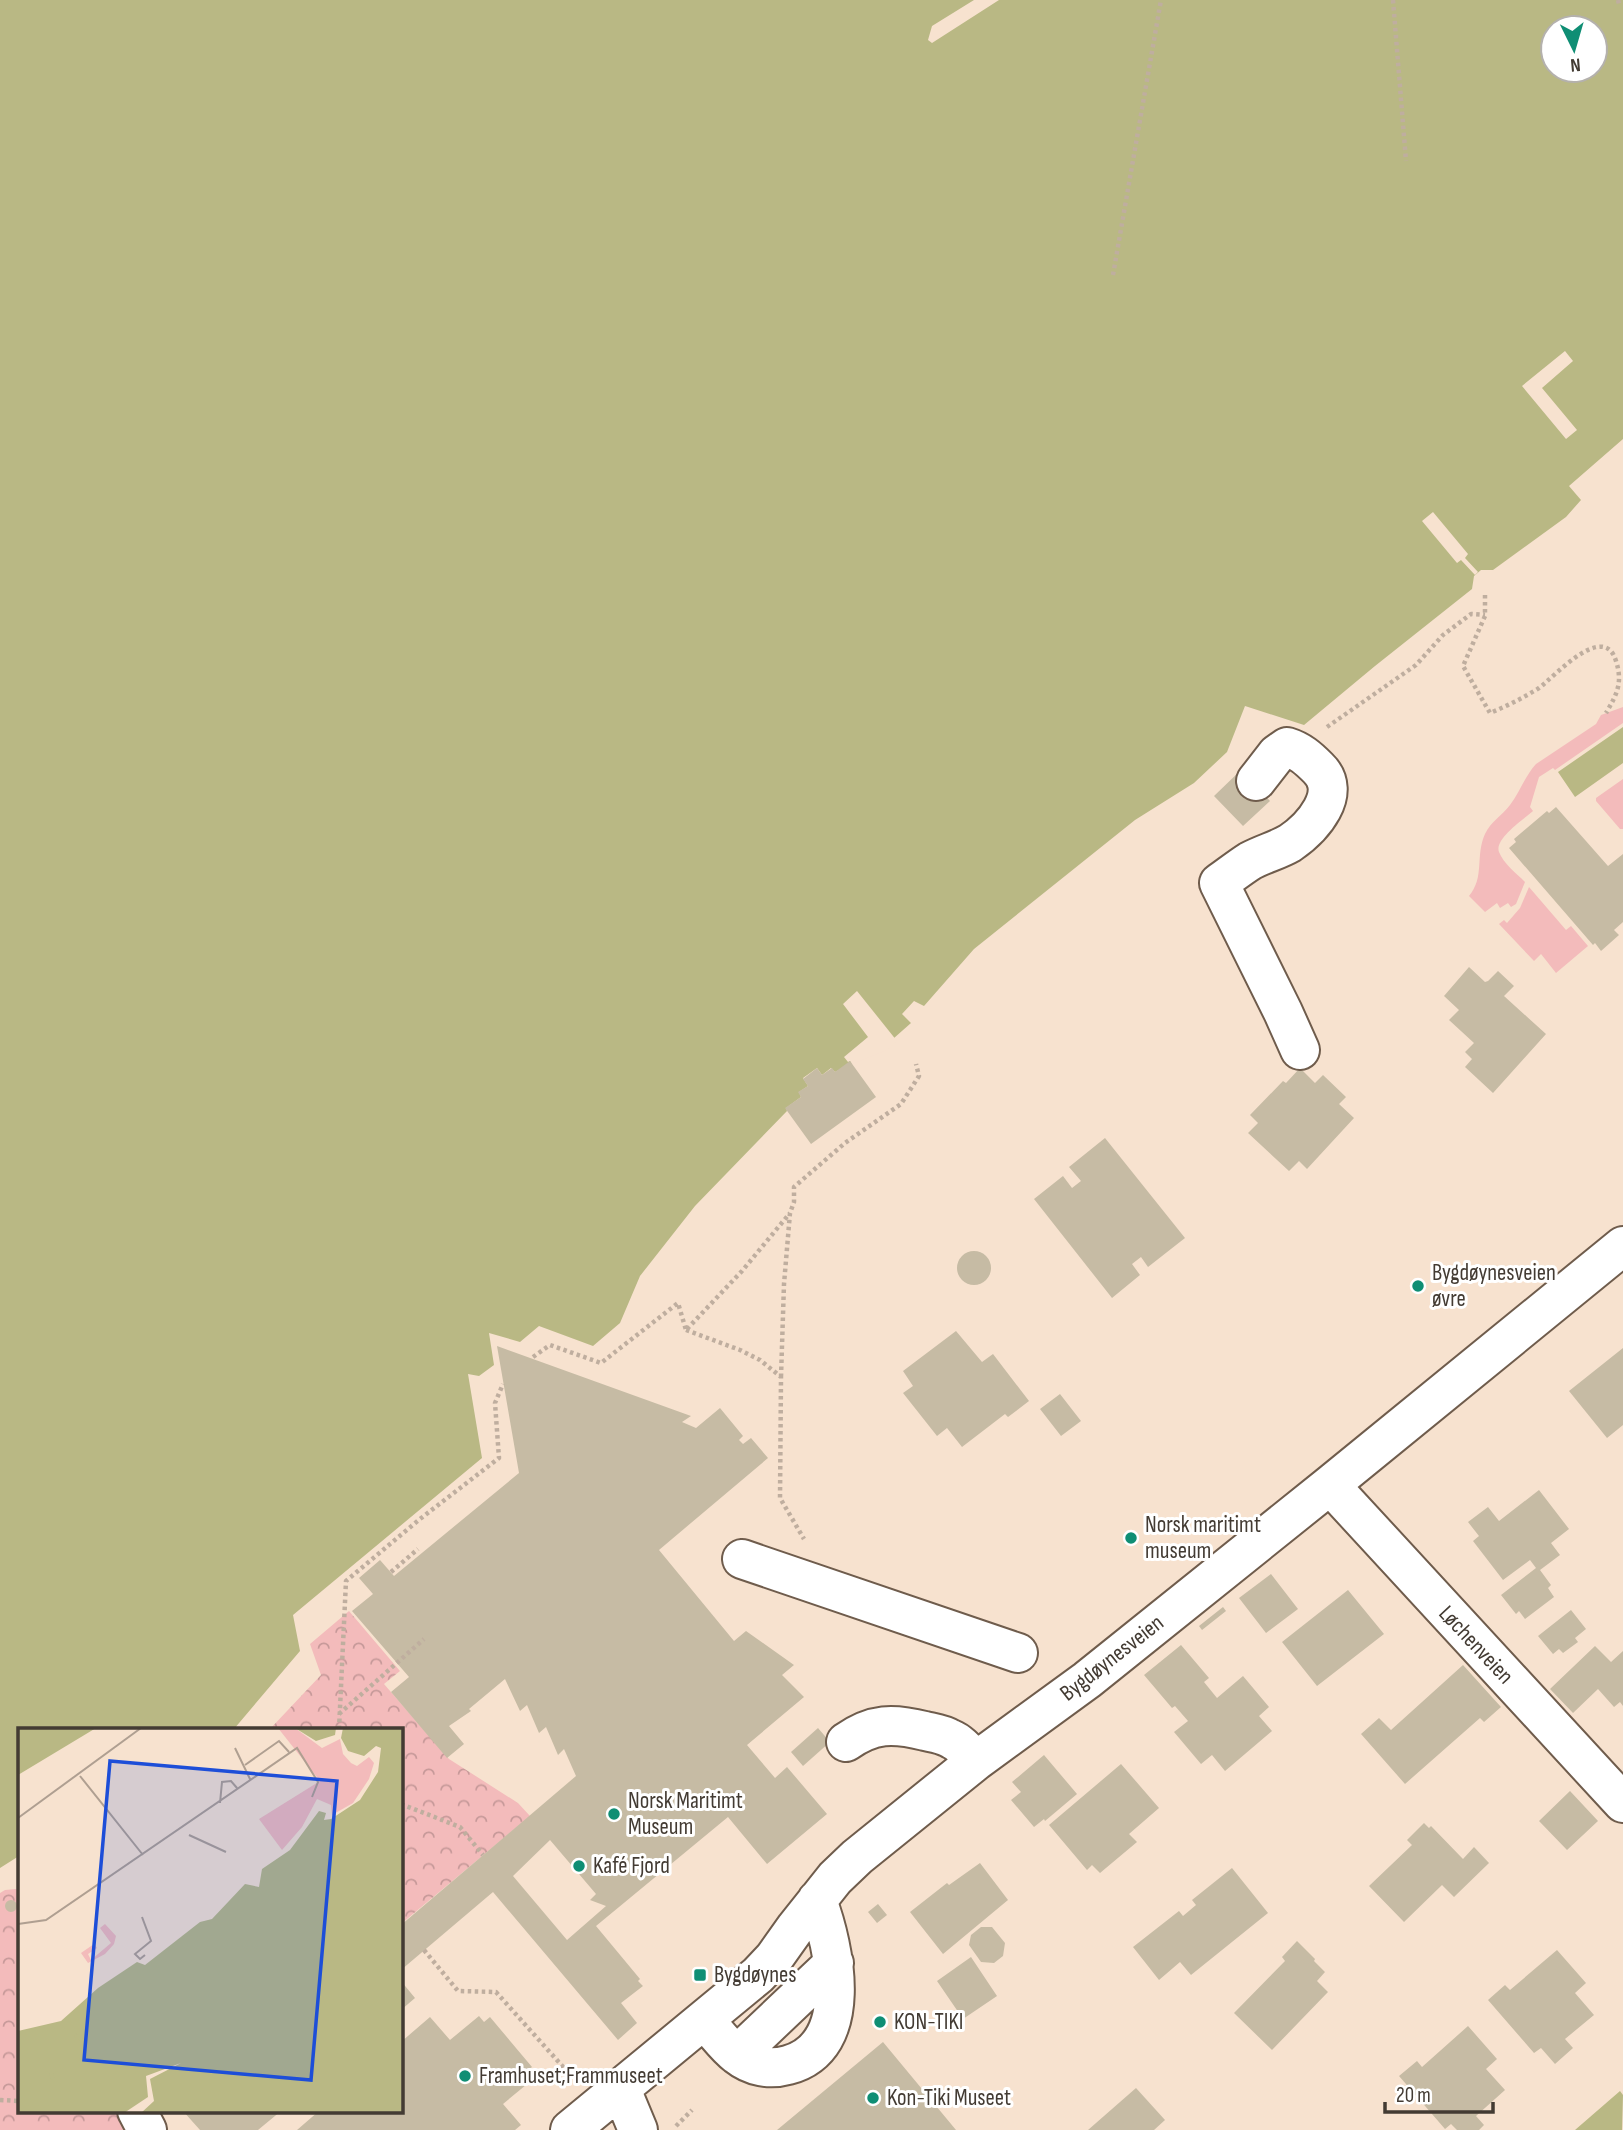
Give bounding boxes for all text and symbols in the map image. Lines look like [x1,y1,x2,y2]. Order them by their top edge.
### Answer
north arrow [1539,14,1609,84]
text: N [1569,53,1581,76]
place label: Bygdøynesveien øvre [1432,1259,1556,1313]
marker: Bygdøynesveien øvre [1410,1278,1426,1294]
place label: Norsk maritimt museum [1145,1511,1261,1565]
marker: Norsk maritimt museum [1123,1530,1139,1546]
street label: Løchenveien [1433,1600,1519,1690]
street label: Bygdøynesveien [1055,1609,1169,1707]
inset map [18,1728,402,2112]
place label: Norsk Maritimt Museum [628,1787,743,1841]
marker: Norsk Maritimt Museum [606,1806,622,1822]
place label: Kafé Fjord [593,1852,670,1880]
marker: Kafé Fjord [571,1858,587,1874]
place label: Bygdøynes [714,1961,797,1989]
marker: Bygdøynes [692,1967,708,1983]
place label: KON-TIKI [894,2008,963,2036]
marker: KON-TIKI [872,2014,888,2030]
place label: Framhuset;Frammuseet [479,2062,663,2090]
marker: Framhuset;Frammuseet [457,2068,473,2084]
scale bar [1385,2070,1494,2114]
text: 20 m [1396,2083,1431,2108]
place label: Kon-Tiki Museet [887,2084,1011,2112]
marker: Kon-Tiki Museet [865,2090,881,2106]

